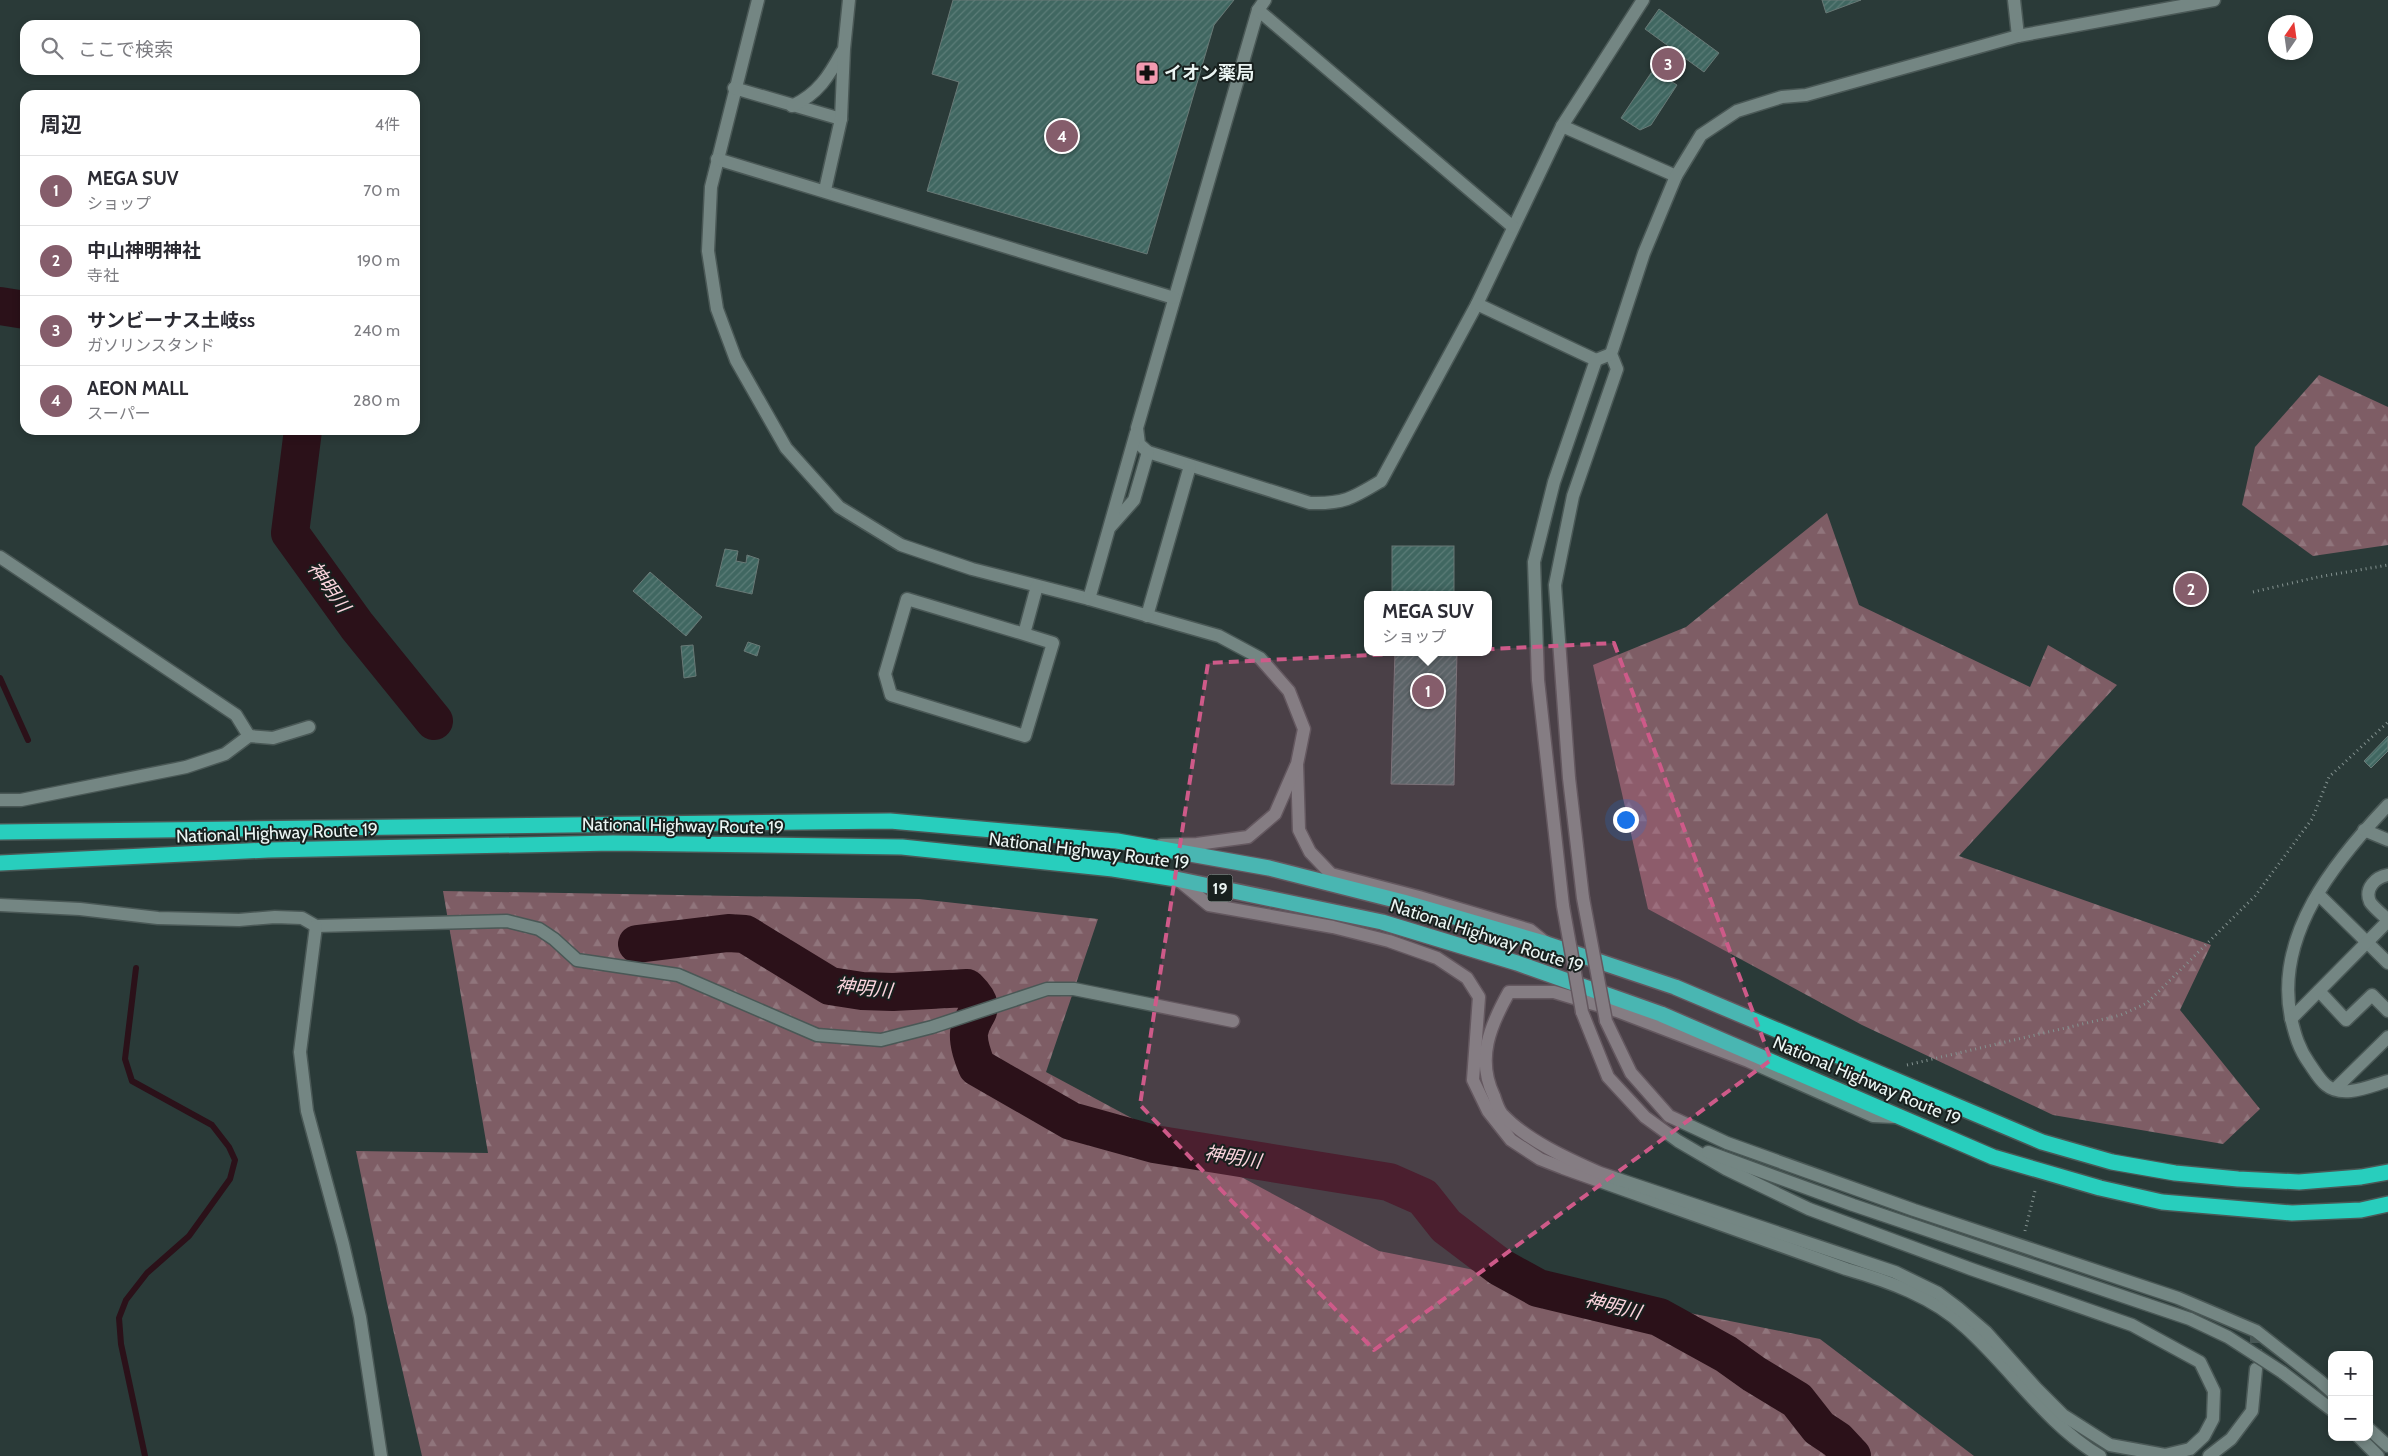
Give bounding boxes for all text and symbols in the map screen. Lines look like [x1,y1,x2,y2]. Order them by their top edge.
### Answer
north arrow [2268,15,2313,60]
search box [20,20,420,75]
icon: search [38,34,66,62]
text: ここで検索 [78,38,173,61]
pin: 3 [1652,45,1684,83]
pharmacy icon: イオン薬局 [1134,60,1160,86]
place label: イオン薬局 [1164,62,1254,84]
text: 周辺 [40,112,82,137]
text: 4件 [375,115,400,134]
pin: 4 [1046,117,1078,155]
text: MEGA SUV [87,167,179,190]
text: 1 [53,181,59,200]
text: 70 m [363,181,400,200]
text: ショップ [87,194,151,213]
text: 中山神明神社 [87,239,201,262]
text: 2 [52,251,60,270]
text: 190 m [357,251,400,270]
text: 寺社 [87,266,119,285]
text: サンビーナス土岐ss [87,309,255,332]
text: 3 [52,321,60,340]
text: 240 m [354,321,400,340]
text: ガソリンスタンド [87,336,215,355]
text: AEON MALL [87,377,188,400]
text: 4 [51,391,61,410]
text: 280 m [353,391,400,410]
text: スーパー [87,404,151,423]
water label: 神明川 [303,557,356,618]
pin: 2 [2175,570,2207,608]
popup [1364,591,1492,656]
text: MEGA SUV [1382,600,1474,623]
text: ショップ [1382,627,1446,646]
pin: 1 [1412,672,1444,710]
your location [1613,807,1639,833]
street label: National Highway Route 19 [582,813,784,839]
street label: National Highway Route 19 [176,818,378,848]
street label: National Highway Route 19 [987,828,1191,874]
road number: 19 [1208,874,1232,901]
street label: National Highway Route 19 [1387,894,1587,978]
water label: 神明川 [834,974,896,1003]
street label: National Highway Route 19 [1770,1031,1964,1131]
water label: 神明川 [1203,1141,1265,1173]
water label: 神明川 [1583,1288,1645,1325]
map controls [2328,1351,2373,1441]
button: + [2328,1351,2373,1396]
button: − [2328,1396,2373,1441]

